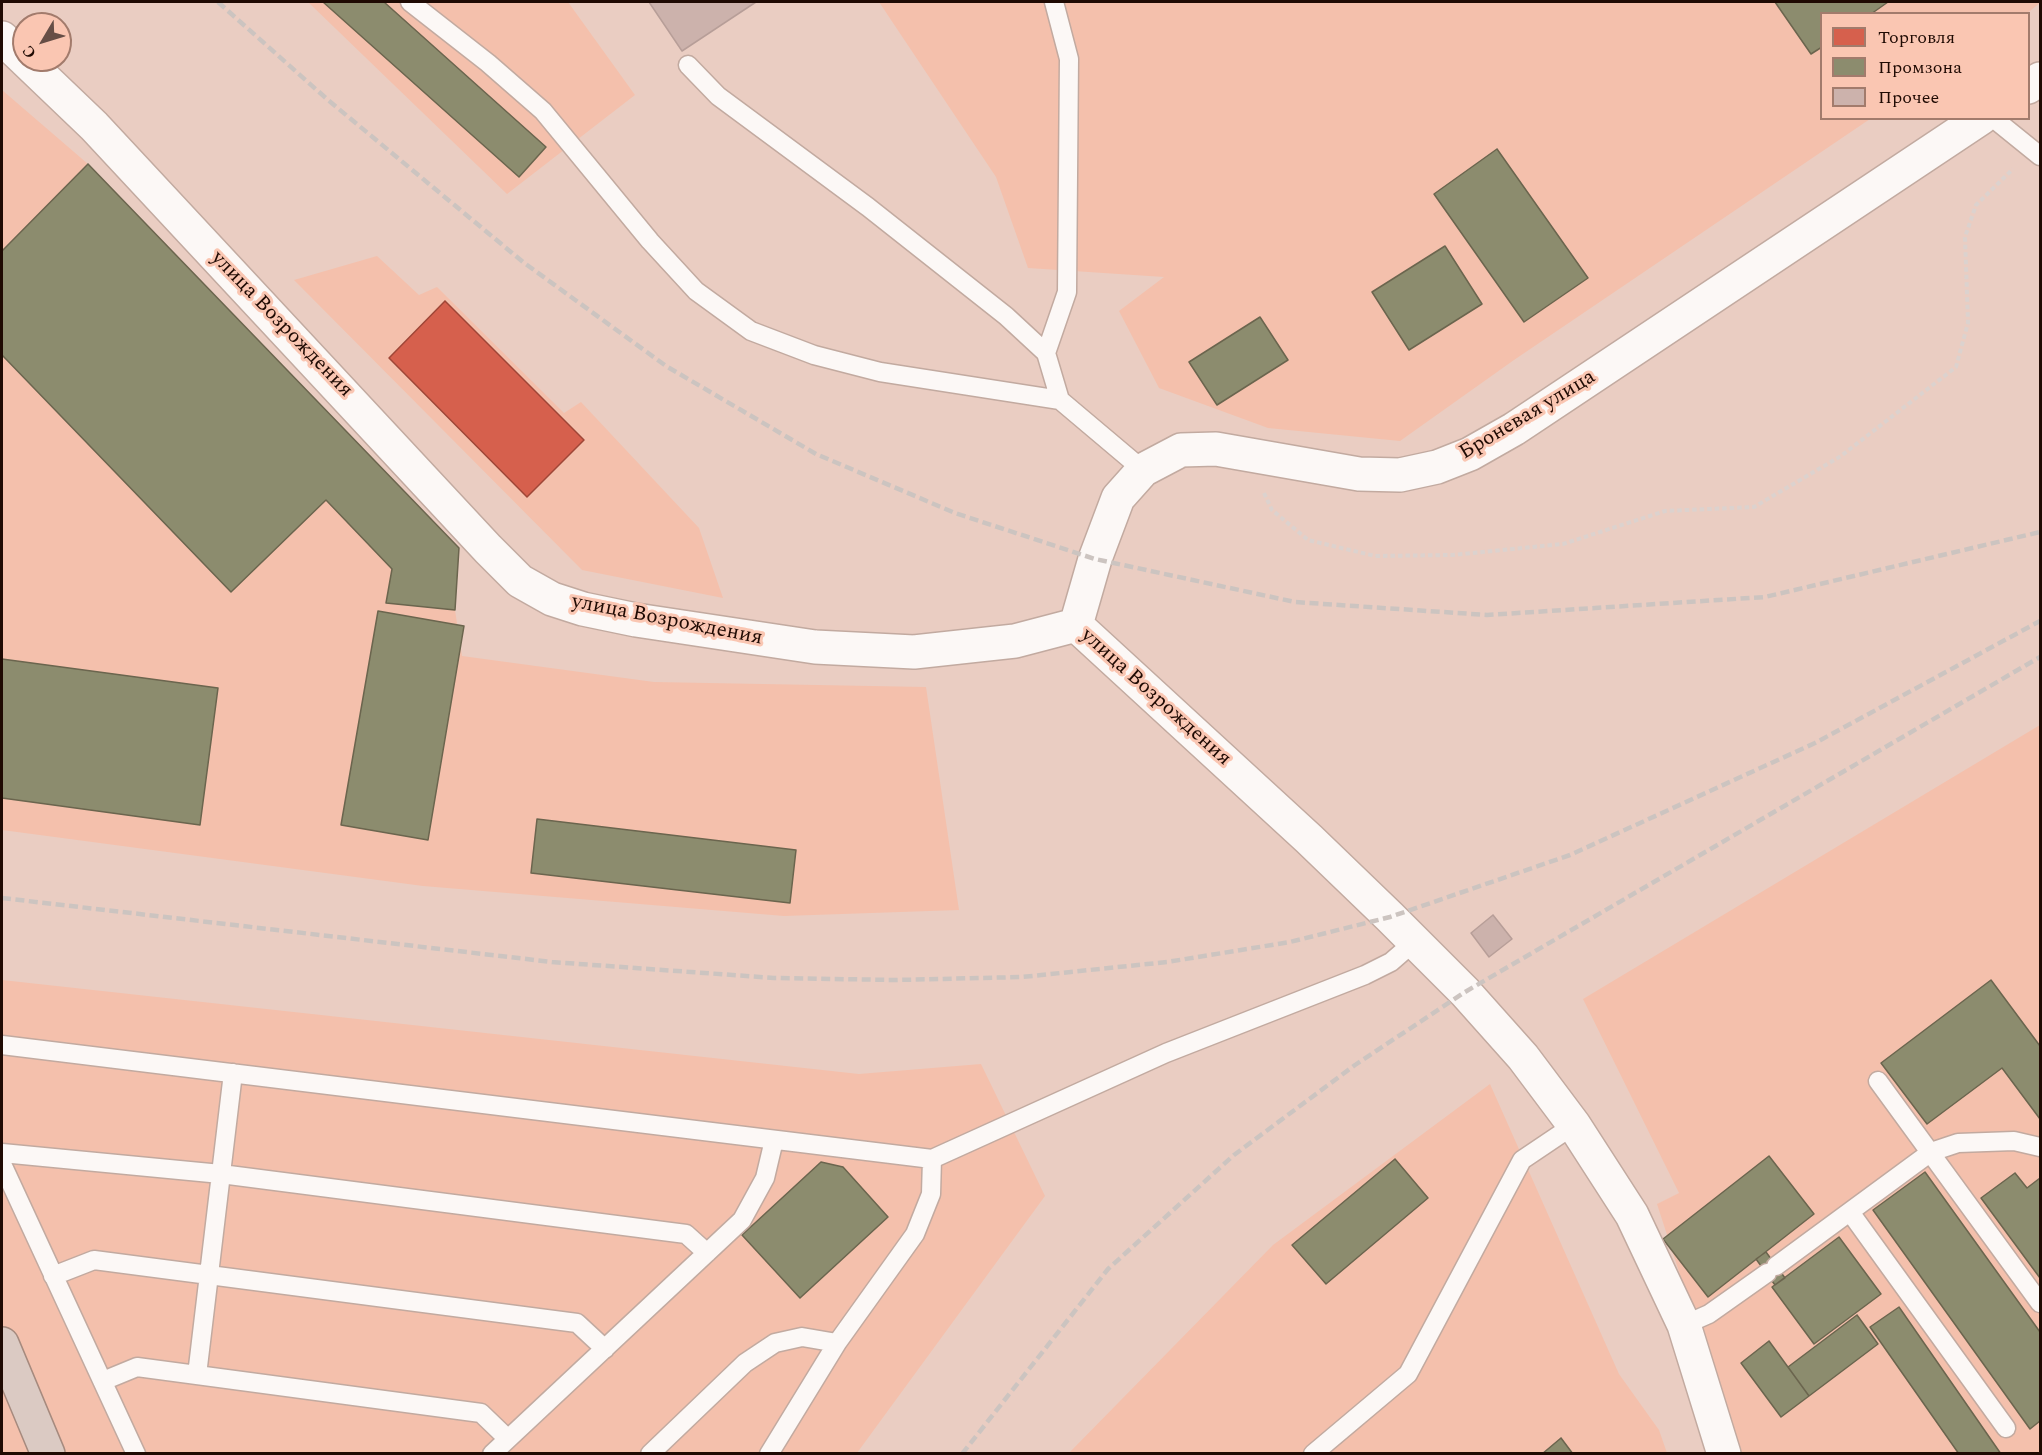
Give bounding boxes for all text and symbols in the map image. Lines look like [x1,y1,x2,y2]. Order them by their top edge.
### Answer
north arrow [12,12,72,72]
legend [1820,12,2030,120]
text: Торговля [1878,24,1955,51]
text: С [16,40,42,64]
text: Промзона [1878,54,1962,81]
text: Прочее [1878,84,1939,111]
street label: улица Возрождения [205,247,357,403]
street label: Броневая улица [1455,365,1601,467]
street label: улица Возрождения [569,590,765,652]
street label: улица Возрождения [1075,624,1235,772]

